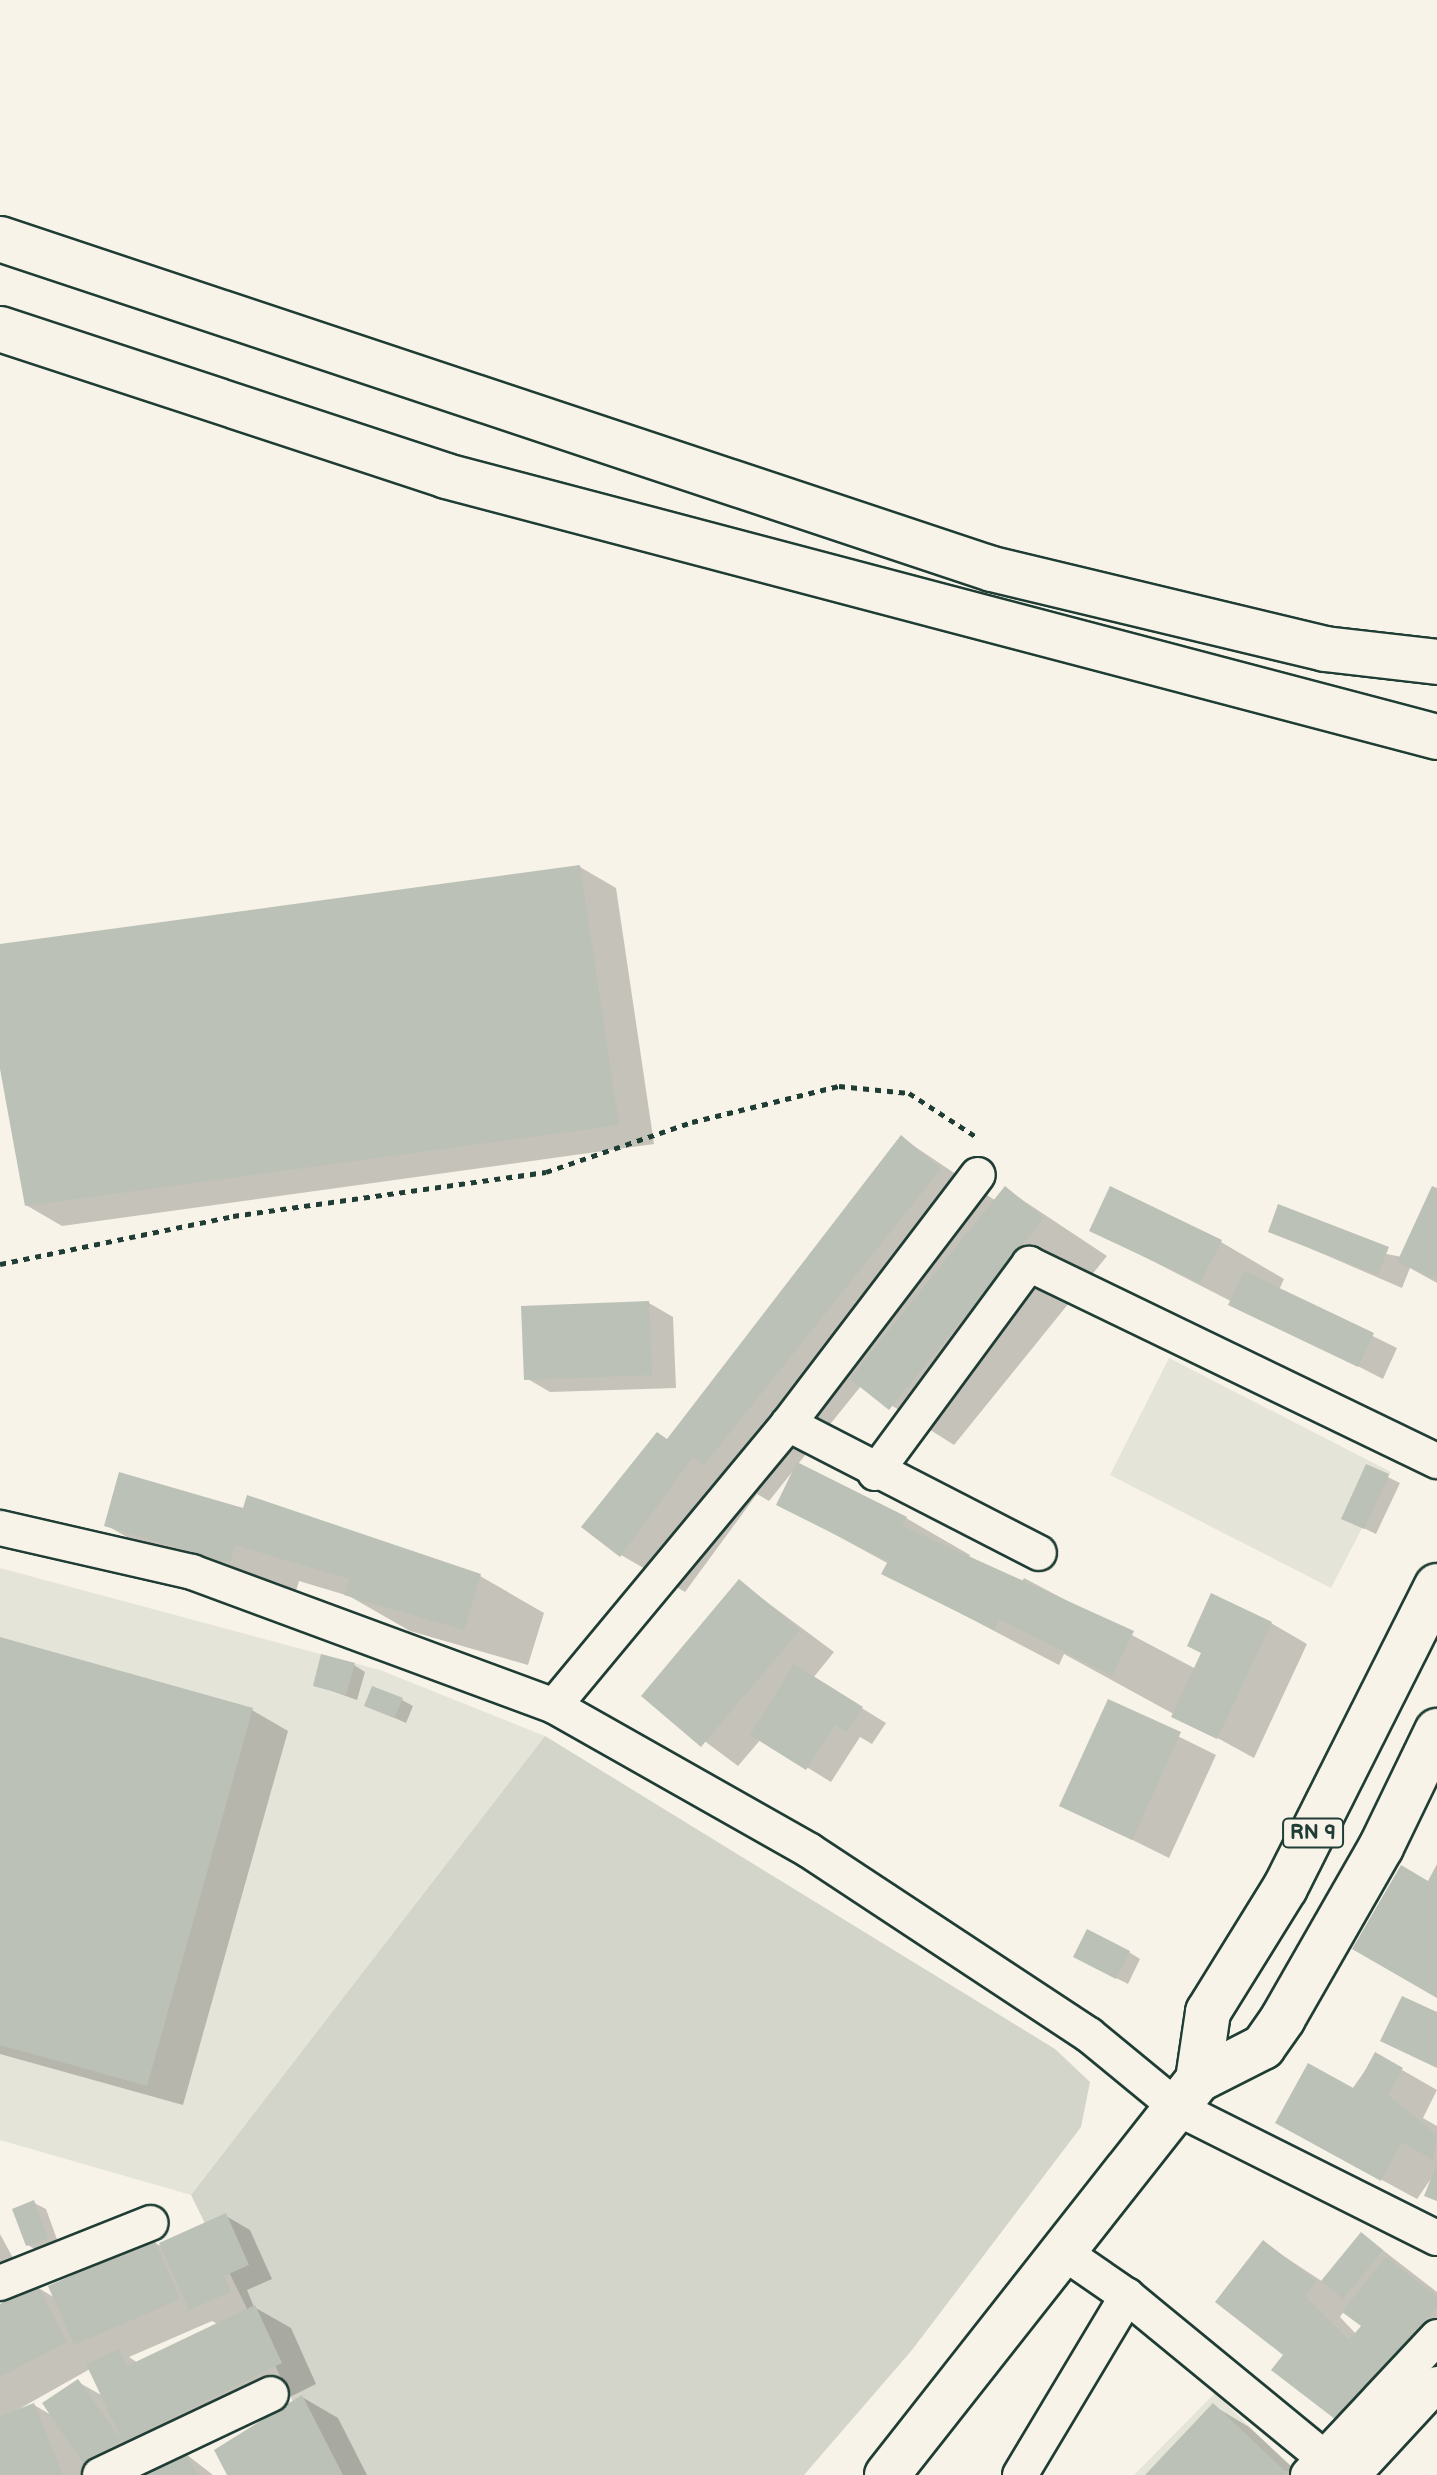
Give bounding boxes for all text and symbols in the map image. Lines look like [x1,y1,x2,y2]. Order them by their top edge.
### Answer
road number: RN 9 [1281,1817,1345,1849]

